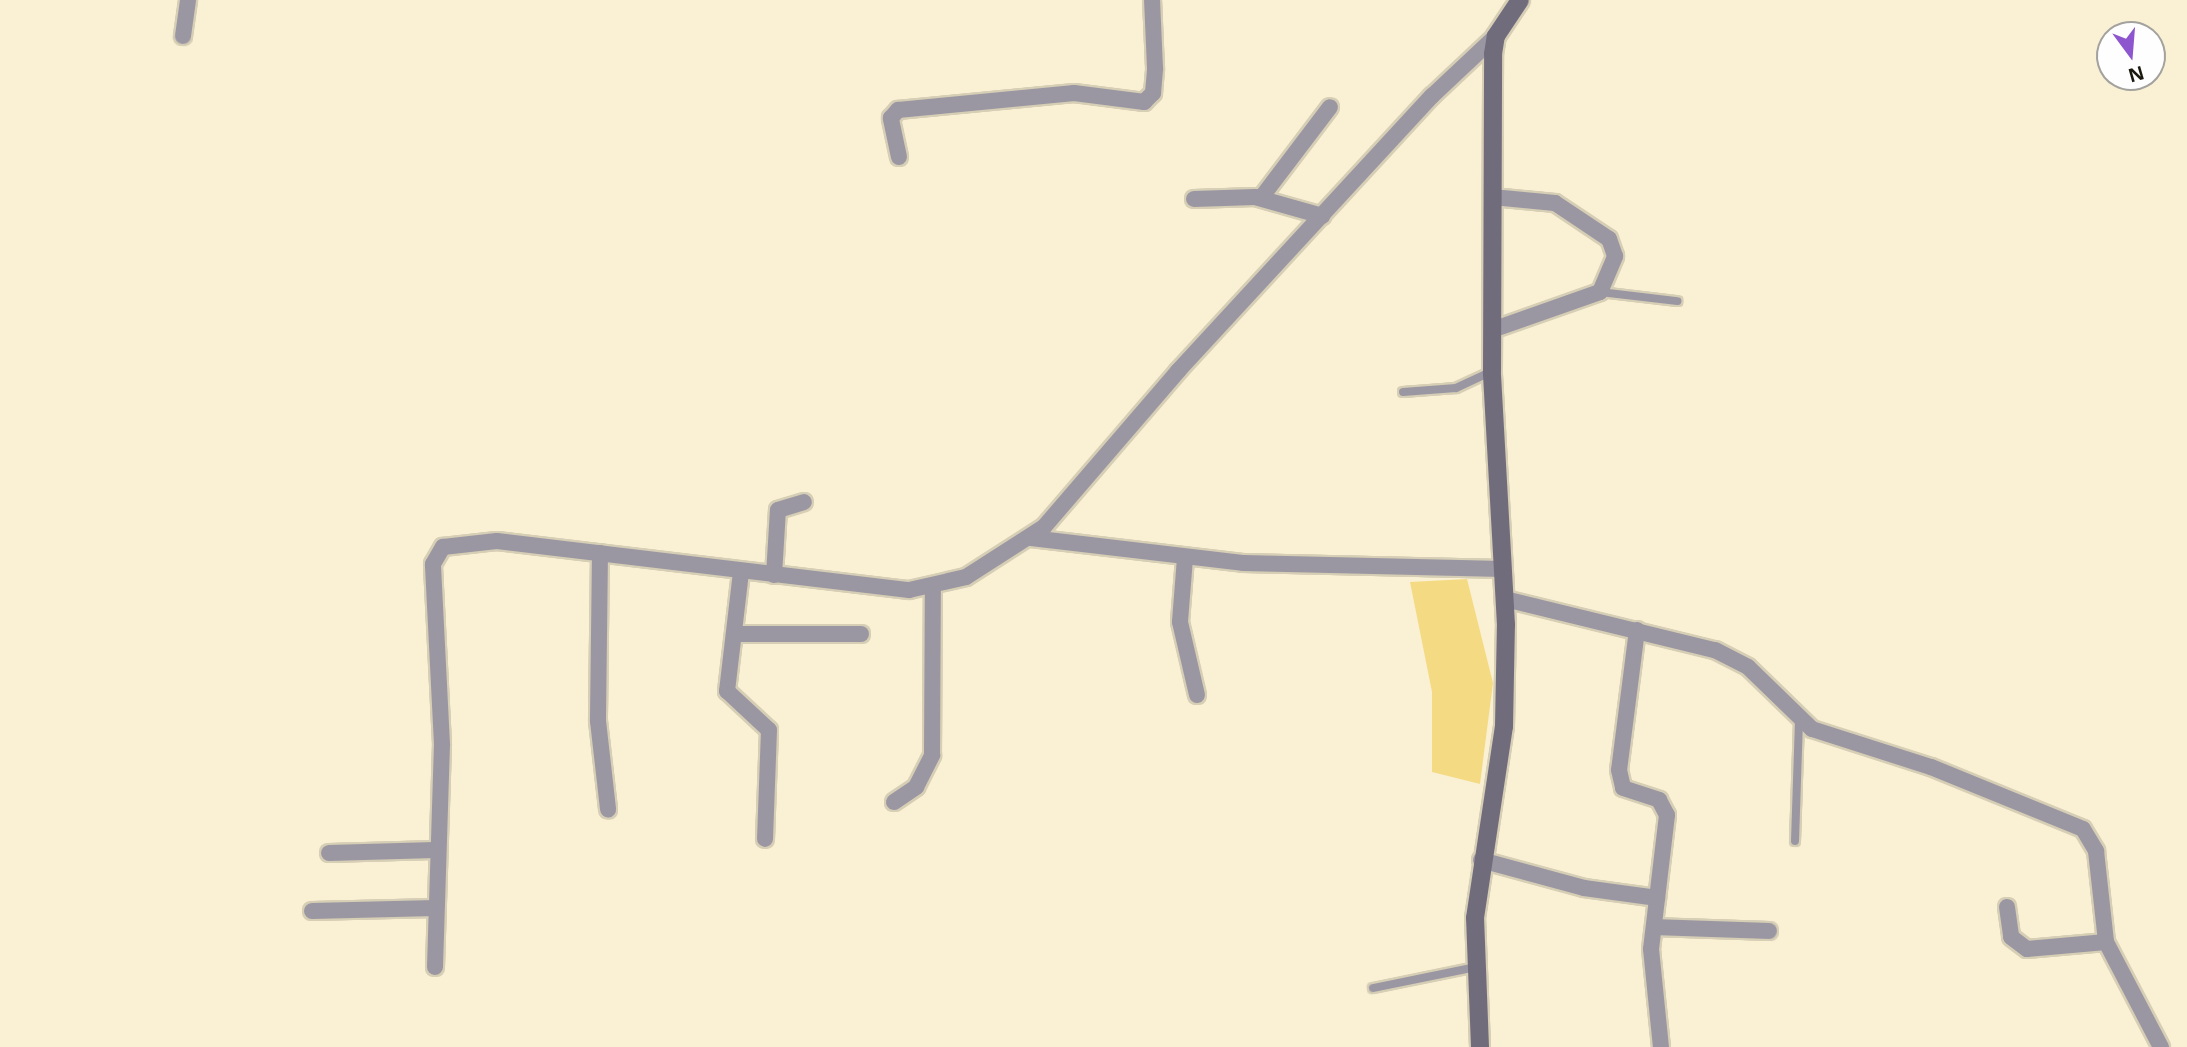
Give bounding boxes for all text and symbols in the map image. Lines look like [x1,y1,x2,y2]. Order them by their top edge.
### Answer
north arrow [2096,21,2166,91]
text: N [2125,60,2147,89]

